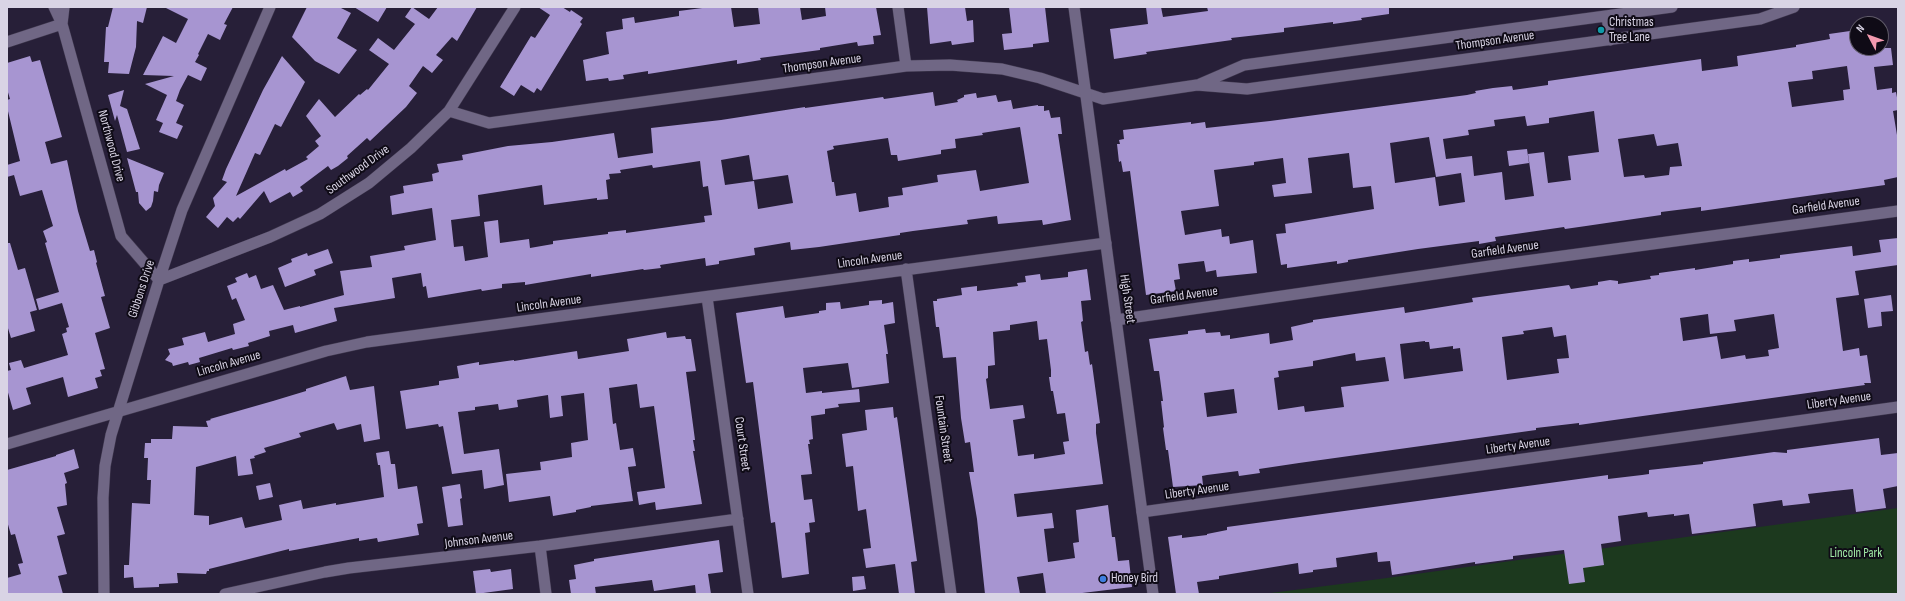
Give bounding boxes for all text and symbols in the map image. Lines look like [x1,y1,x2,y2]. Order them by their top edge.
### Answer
place label: Christmas Tree Lane [1609,15,1654,46]
north arrow [1849,16,1889,56]
text: N [1853,22,1867,35]
marker: Christmas Tree Lane [1596,25,1606,35]
street label: Thompson Avenue [1455,28,1535,54]
street label: Thompson Avenue [782,51,862,77]
street label: Northwood Drive [94,108,128,184]
street label: Southwood Drive [323,142,393,198]
street label: Garfield Avenue [1791,194,1861,218]
street label: Garfield Avenue [1470,238,1540,262]
street label: Lincoln Avenue [837,248,903,272]
street label: Gibbons Drive [125,258,159,320]
street label: High Street [1116,274,1138,324]
street label: Garfield Avenue [1149,284,1219,308]
street label: Lincoln Avenue [516,292,582,316]
street label: Lincoln Avenue [196,348,262,380]
street label: Liberty Avenue [1806,389,1872,413]
street label: Fountain Street [931,394,955,464]
street label: Court Street [730,416,754,472]
street label: Liberty Avenue [1485,434,1551,458]
street label: Liberty Avenue [1164,479,1230,503]
street label: Johnson Avenue [444,528,514,552]
park label: Lincoln Park [1830,546,1882,562]
place label: Honey Bird [1111,571,1158,587]
marker: Honey Bird [1098,574,1108,584]

